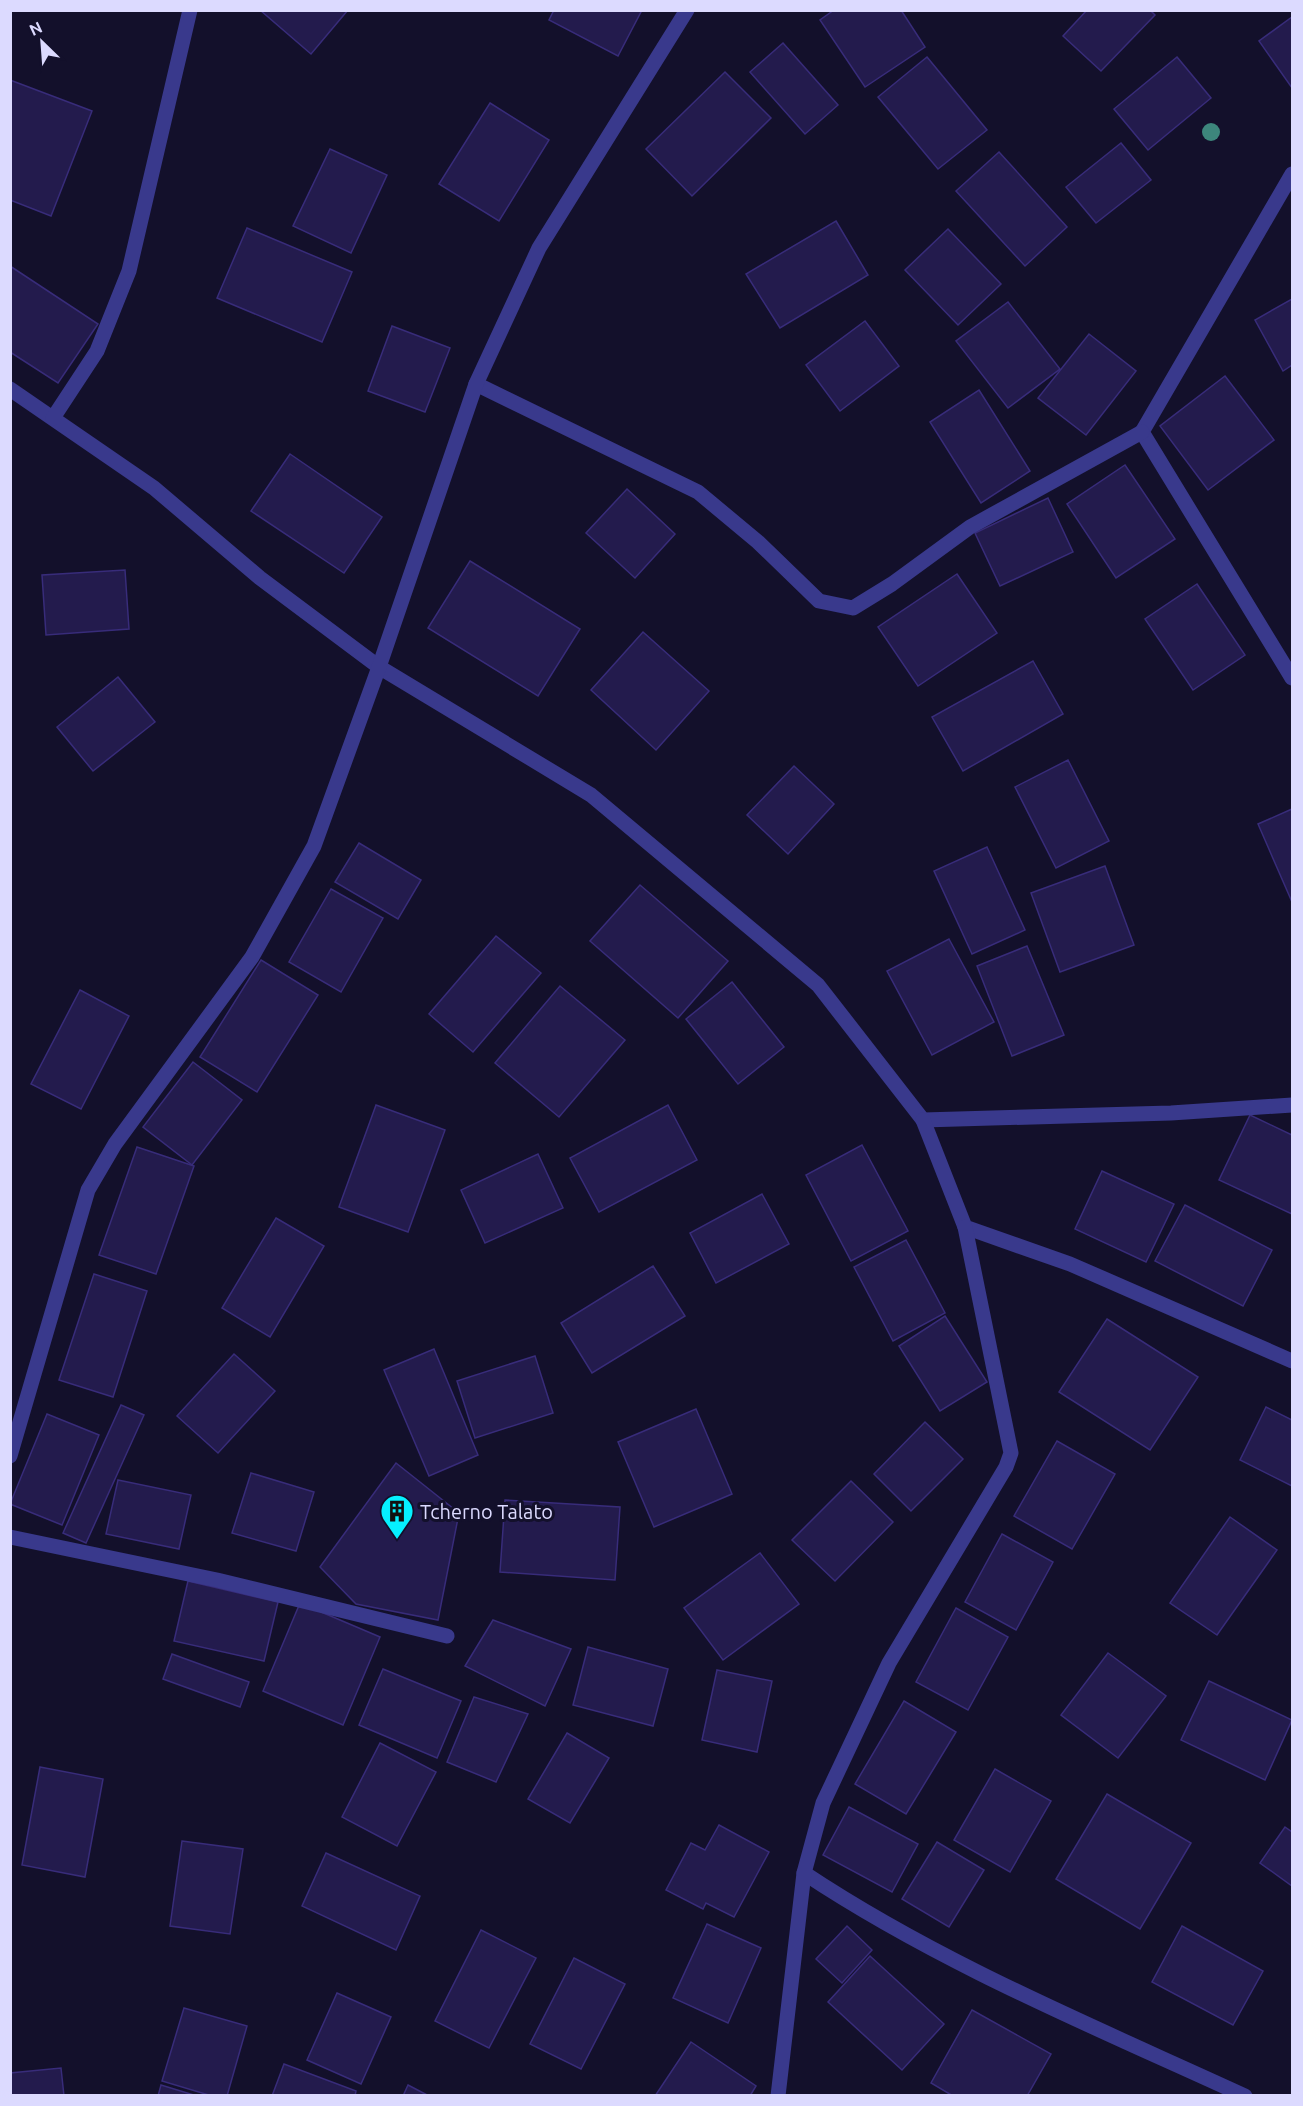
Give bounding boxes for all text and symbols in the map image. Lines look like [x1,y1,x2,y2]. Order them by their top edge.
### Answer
north arrow [12,12,72,72]
text: N [26,18,45,39]
building icon: Tcherno Talato [379,1493,415,1540]
place label: Tcherno Talato [420,1500,553,1523]

